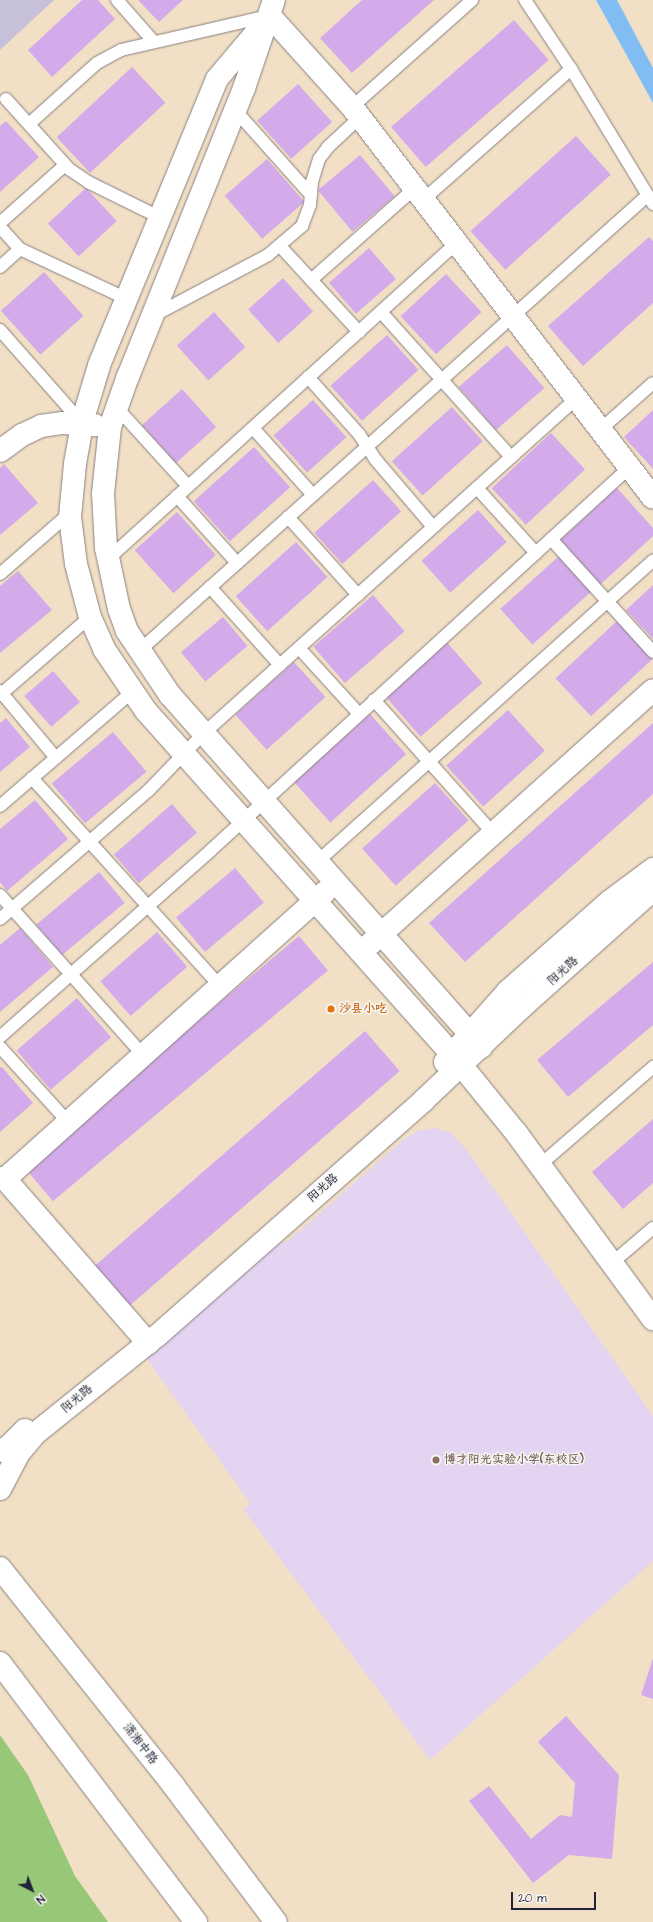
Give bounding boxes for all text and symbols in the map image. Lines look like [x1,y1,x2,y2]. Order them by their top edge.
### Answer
street label: 阳光路 [545,954,581,988]
place label: 沙县小吃 [339,1002,387,1016]
marker: 沙县小吃 [326,1004,336,1014]
street label: 阳光路 [305,1171,341,1205]
street label: 阳光路 [59,1382,95,1416]
place label: 博才阳光实验小学(东校区) [444,1453,584,1467]
marker: 博才阳光实验小学(东校区) [431,1455,441,1465]
street label: 潇湘中路 [120,1721,160,1767]
north arrow [12,1870,52,1910]
scale bar [513,1884,598,1910]
text: 20 m [518,1890,547,1907]
text: N [33,1891,48,1907]

